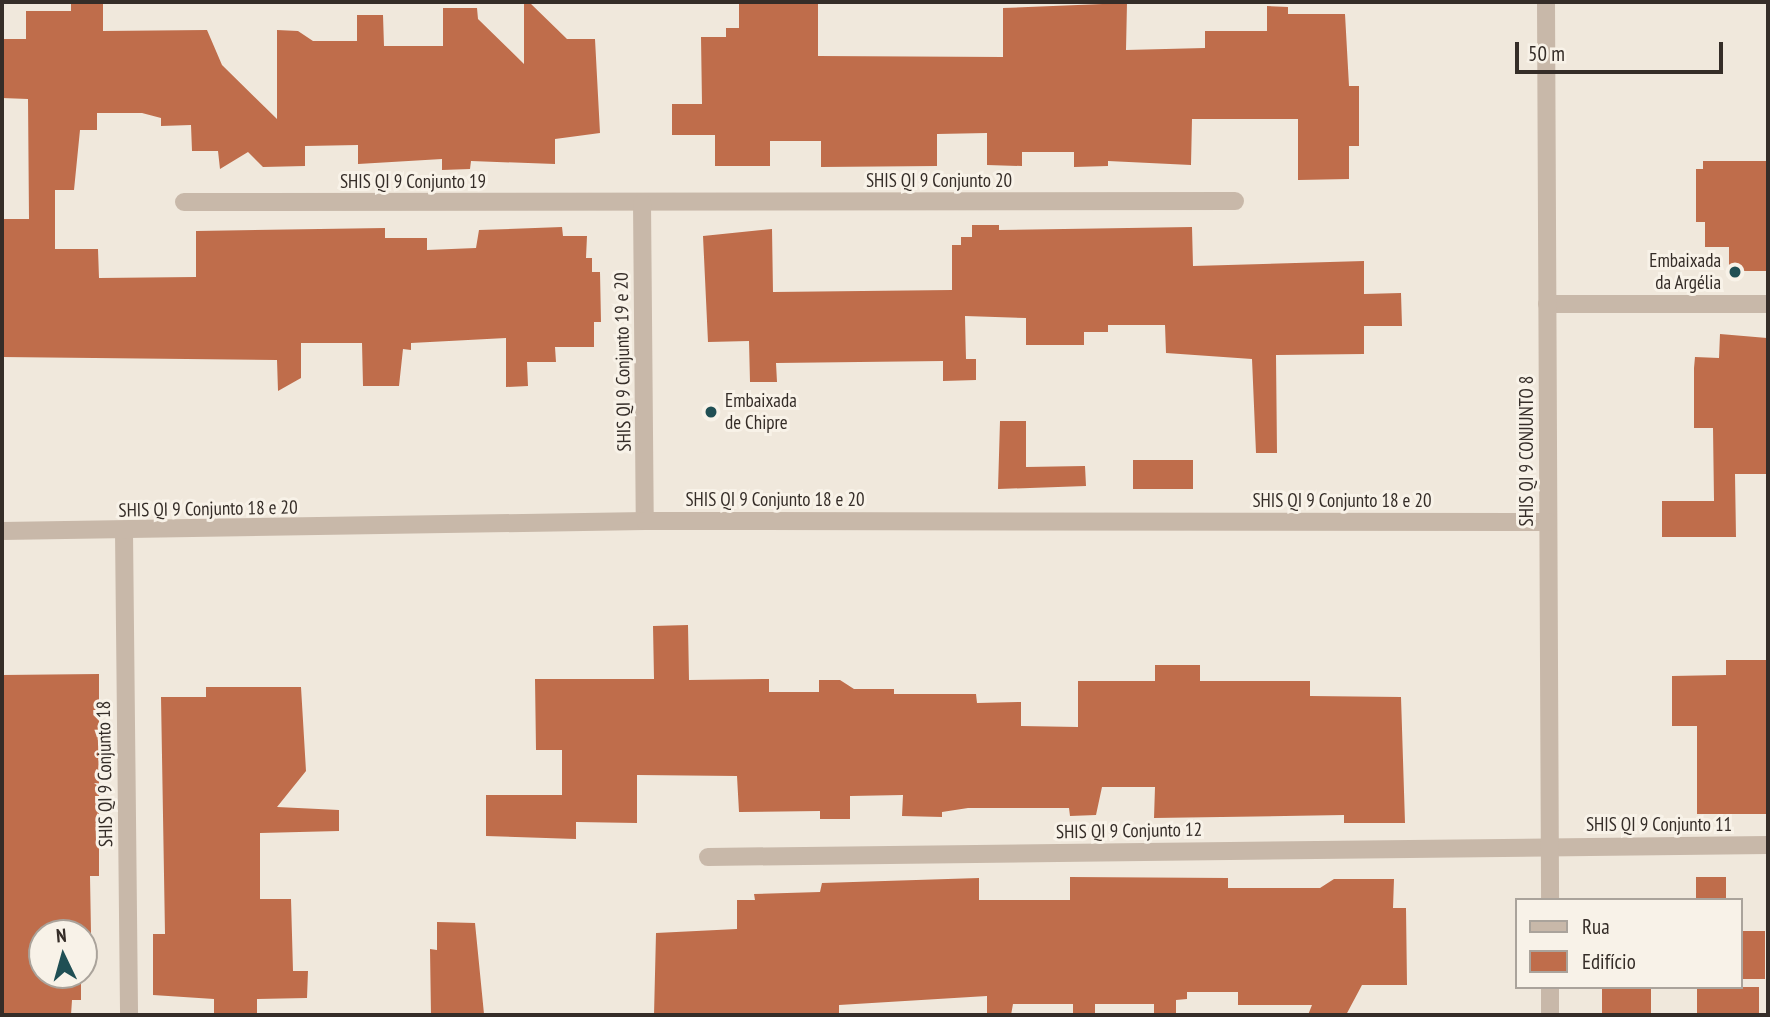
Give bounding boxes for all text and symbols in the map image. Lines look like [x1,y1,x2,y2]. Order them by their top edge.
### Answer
scale bar [1518,28,1726,72]
text: 50 m [1528,40,1565,67]
street label: SHIS QI 9 Conjunto 20 [866,170,1012,192]
street label: SHIS QI 9 Conjunto 19 [340,171,486,193]
place label: Embaixada da Argélia [1649,250,1721,294]
marker: Embaixada da Argélia [1727,264,1743,280]
street label: SHIS QI 9 Conjunto 19 e 20 [610,272,636,452]
street label: SHIS QI 9 CONJUNTO 8 [1516,376,1538,526]
place label: Embaixada de Chipre [725,390,797,434]
marker: Embaixada de Chipre [703,404,719,420]
street label: SHIS QI 9 Conjunto 18 e 20 [685,489,865,511]
street label: SHIS QI 9 Conjunto 18 e 20 [1252,490,1432,512]
street label: SHIS QI 9 Conjunto 18 e 20 [118,496,298,522]
street label: SHIS QI 9 Conjunto 18 [92,701,118,847]
street label: SHIS QI 9 Conjunto 11 [1586,814,1732,836]
street label: SHIS QI 9 Conjunto 12 [1056,818,1202,844]
legend [1514,898,1742,989]
text: Rua [1582,913,1610,940]
north arrow [28,919,98,989]
text: N [55,923,67,947]
text: Edifício [1582,948,1636,975]

